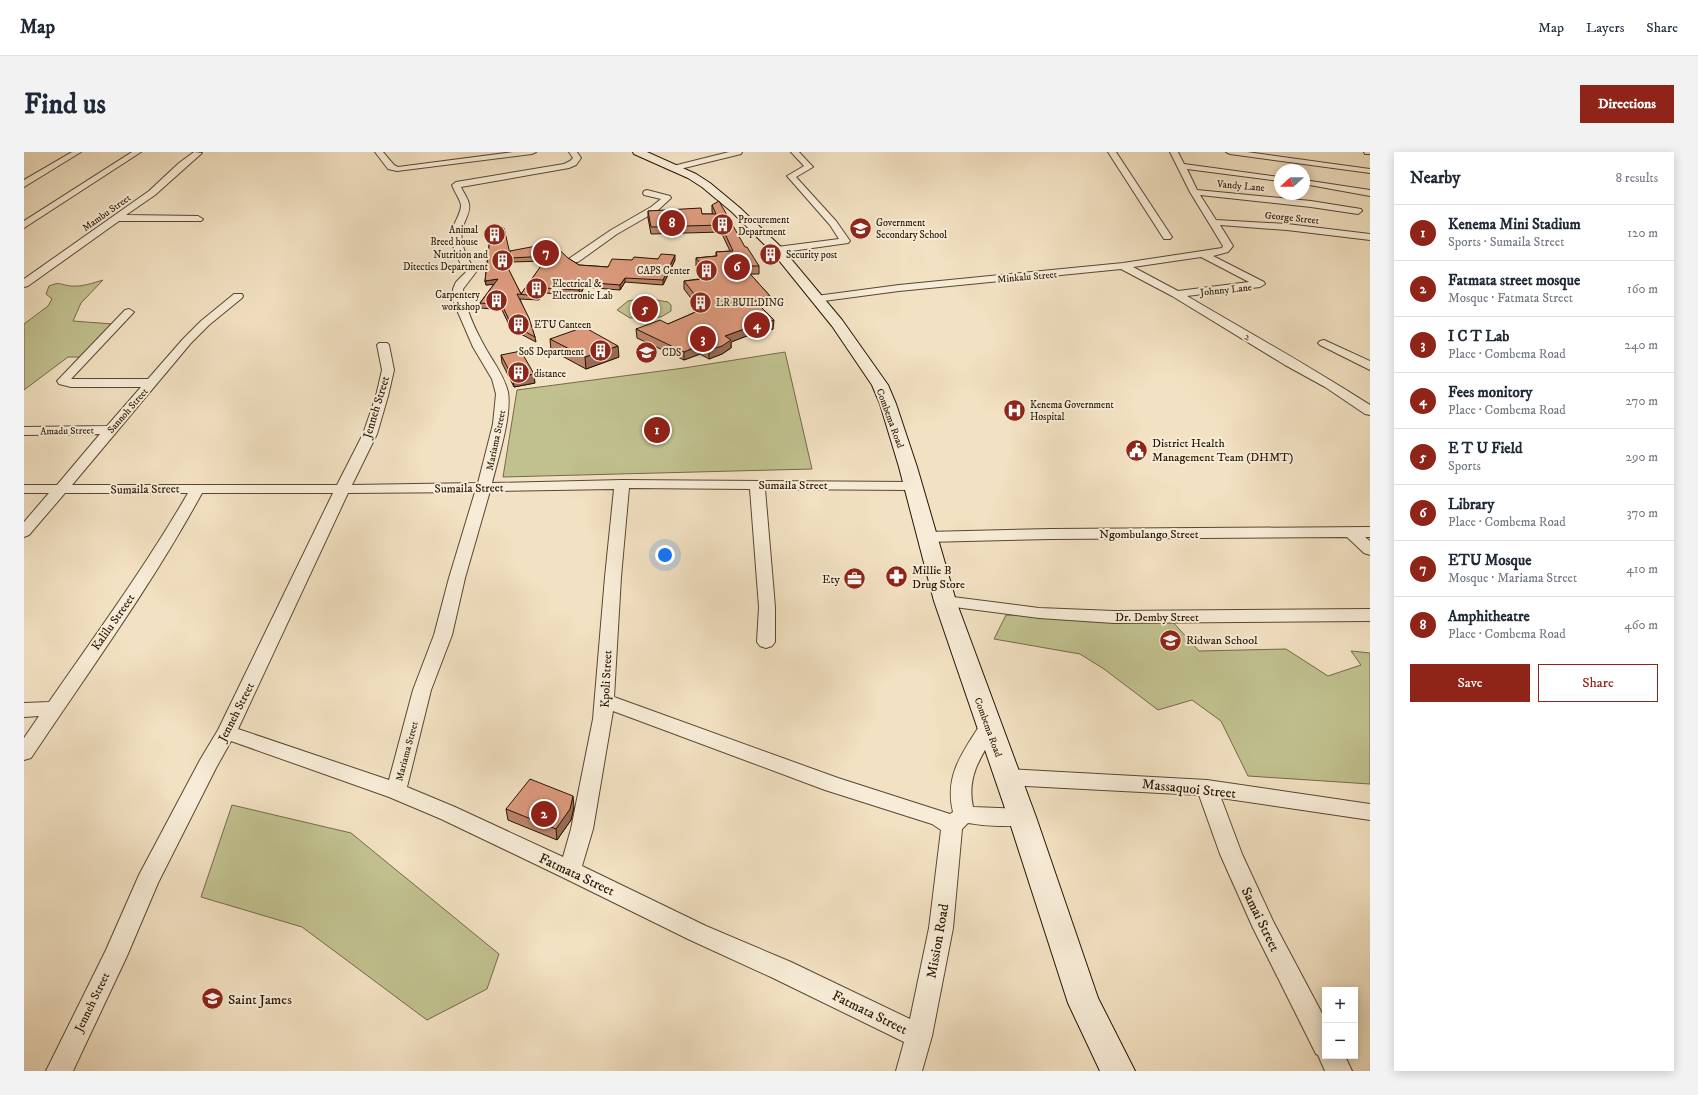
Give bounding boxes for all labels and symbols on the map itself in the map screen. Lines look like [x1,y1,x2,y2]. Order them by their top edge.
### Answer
north arrow [1274,164,1310,200]
street label: Vandy Lane [1216,178,1265,194]
street label: Mambu Street [80,192,133,234]
pin: 8 [659,208,685,238]
street label: George Street [1264,209,1320,227]
building icon: Procurement Department [710,212,736,238]
place label: Procurement Department [738,214,789,238]
school or university icon: Government Secondary School [848,215,874,241]
place label: Government Secondary School [876,217,947,241]
building icon: Animal Breed house [481,222,507,248]
place label: Animal Breed house [430,224,478,248]
pin: 7 [533,238,559,268]
building icon: Security post [758,241,784,267]
building icon: Nutrition and Ditectics Department [490,247,516,273]
place label: Nutrition and Ditectics Department [403,249,488,273]
place label: Security post [786,249,837,261]
pin: 6 [724,252,750,282]
building icon: CAPS Center [693,257,719,283]
place label: CAPS Center [637,265,690,277]
street label: Minkalu Street [997,268,1057,286]
building icon: Electrical & Electronic Lab [524,276,550,302]
place label: Electrical & Electronic Lab [552,278,613,302]
street label: Johnny Lane [1199,281,1253,299]
building icon: Carpentery workshop [483,287,509,313]
place label: Carpentery workshop [435,289,480,313]
building icon: LR BUILDING [688,289,714,315]
pin: 5 [632,294,658,324]
place label: LR BUILDING [716,297,784,309]
pin: 4 [744,310,770,340]
building icon: ETU Canteen [506,311,532,337]
place label: ETU Canteen [534,319,592,331]
pin: 3 [690,324,716,354]
street label: 2 [1242,330,1253,343]
building icon: SoS Department [587,338,613,364]
school or university icon: CDS [634,339,660,365]
place label: SoS Department [519,346,584,358]
place label: CDS [662,347,681,359]
building icon: distance [505,360,531,386]
place label: distance [534,368,566,380]
street label: Jenneh Street [360,374,393,441]
street label: Sannoh Street [105,386,151,436]
street label: Combema Road [874,387,906,450]
hospital icon: Kenema Government Hospital [1002,397,1028,423]
place label: Kenema Government Hospital [1030,399,1114,423]
street label: Mariama Street [484,409,508,472]
pin: 1 [644,415,670,445]
street label: Amadu Street [40,425,94,437]
place label: District Health Management Team (DHMT) [1152,436,1293,465]
public building icon: District Health Management Team (DHMT) [1124,437,1150,463]
street label: Sumaila Street [759,478,828,493]
street label: Sumaila Street [434,480,504,497]
street label: Sumaila Street [110,481,180,498]
street label: Ngombulango Street [1099,527,1199,542]
your location [655,545,675,565]
place label: Millie B Drug Store [912,563,965,592]
pharmacy icon: Millie B Drug Store [883,564,909,590]
office icon: Ety [842,566,868,592]
place label: Ety [822,572,840,587]
street label: Kalilu Streeet [88,591,138,653]
street label: Dr. Demby Street [1115,610,1199,625]
school or university icon: Ridwan School [1157,627,1183,653]
place label: Ridwan School [1186,633,1258,648]
street label: Kpoli Street [597,650,616,708]
street label: Jenneh Street [215,680,258,745]
street label: Combema Road [972,696,1004,759]
street label: Mariama Street [393,720,421,783]
street label: Massaquoi Street [1141,775,1237,803]
pin: 2 [531,799,557,829]
street label: Fatmata Street [536,850,618,901]
street label: Samai Street [1237,884,1284,955]
street label: Mission Road [923,902,953,980]
street label: Jenneh Street [71,970,113,1035]
school or university icon: Saint James [199,986,225,1012]
street label: Fatmata Street [829,987,911,1039]
place label: Saint James [228,991,292,1009]

